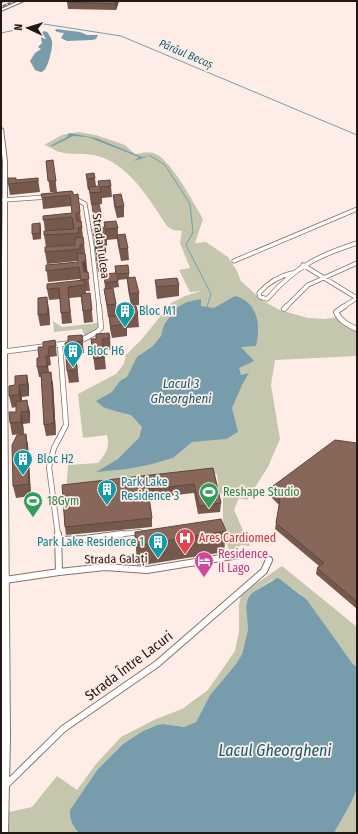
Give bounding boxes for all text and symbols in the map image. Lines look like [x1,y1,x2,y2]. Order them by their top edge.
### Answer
north arrow [8,8,48,48]
text: N [12,24,25,31]
water label: Pârâul Becaș [157,37,215,71]
street label: Strada Tulcea [89,212,113,280]
building icon: Bloc M1 [114,300,136,328]
place label: Bloc M1 [139,304,176,318]
building icon: Bloc H6 [62,340,84,368]
place label: Bloc H6 [87,344,124,358]
water label: Lacul 3 Gheorgheni [150,376,212,406]
building icon: Bloc H2 [12,448,34,476]
place label: Bloc H2 [37,452,74,466]
place label: Park Lake Residence 3 [121,475,179,503]
building icon: Park Lake Residence 3 [96,478,118,506]
sports icon: Reshape Studio [198,481,220,509]
place label: Reshape Studio [223,485,300,499]
sports icon: 18Gym [22,490,44,518]
place label: 18Gym [47,494,79,508]
hospital icon: Ares Cardiomed [174,527,196,555]
building icon: Park Lake Residence 1 [147,531,169,559]
place label: Ares Cardiomed [199,531,276,545]
place label: Park Lake Residence 1 [37,535,144,549]
place label: Residence Il Lago [218,547,268,575]
hotel icon: Residence Il Lago [193,550,215,578]
street label: Strada Galați [84,551,148,568]
street label: Strada Între Lacuri [81,627,176,705]
water label: Lacul Gheorgheni [218,741,332,760]

